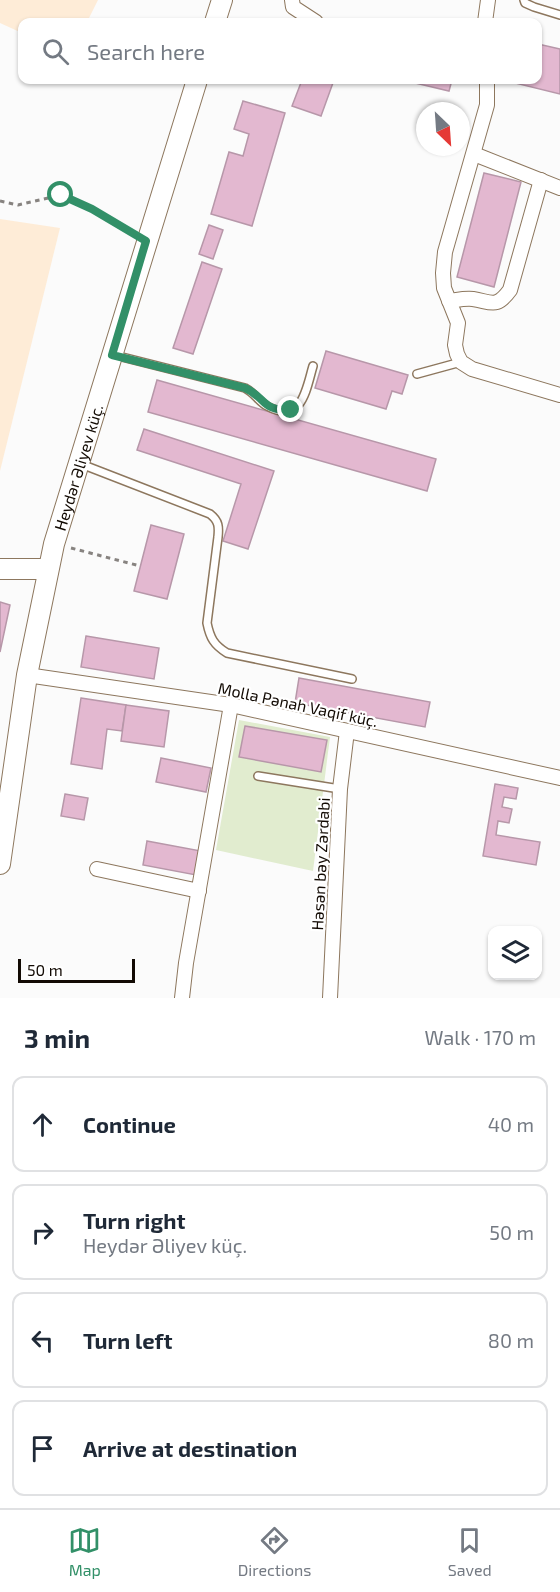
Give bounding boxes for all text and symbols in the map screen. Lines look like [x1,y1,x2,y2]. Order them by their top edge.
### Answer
search box [18,18,542,84]
icon: search [39,35,72,68]
text: Search here [87,38,205,64]
north arrow [416,102,470,156]
route start [47,181,73,207]
route end [277,396,303,422]
street label: Heydər Əliyev küç. [49,402,106,533]
street label: Molla Pənah Vaqif küç. [216,678,380,731]
street label: Həsən bəy Zərdabi [307,797,333,931]
map controls [488,926,542,980]
button: layers [488,926,542,980]
scale bar [18,956,135,983]
text: 50 m [27,960,63,979]
text: 3 min [24,1022,90,1053]
text: Walk · 170 m [425,1025,536,1049]
icon: ahead [26,1108,59,1141]
text: Continue [83,1111,176,1137]
text: 40 m [488,1112,534,1136]
text: Turn right [83,1207,185,1233]
icon: right [26,1216,59,1249]
text: 50 m [489,1220,534,1244]
text: Heydər Əliyev küç. [83,1233,247,1257]
icon: left [26,1324,59,1357]
text: Turn left [83,1327,172,1353]
text: 80 m [488,1328,534,1352]
icon: arrive [26,1432,59,1465]
text: Arrive at destination [83,1435,297,1461]
tab: Map [68,1524,101,1579]
tab: Directions [238,1524,311,1579]
tab: Saved [448,1524,492,1579]

